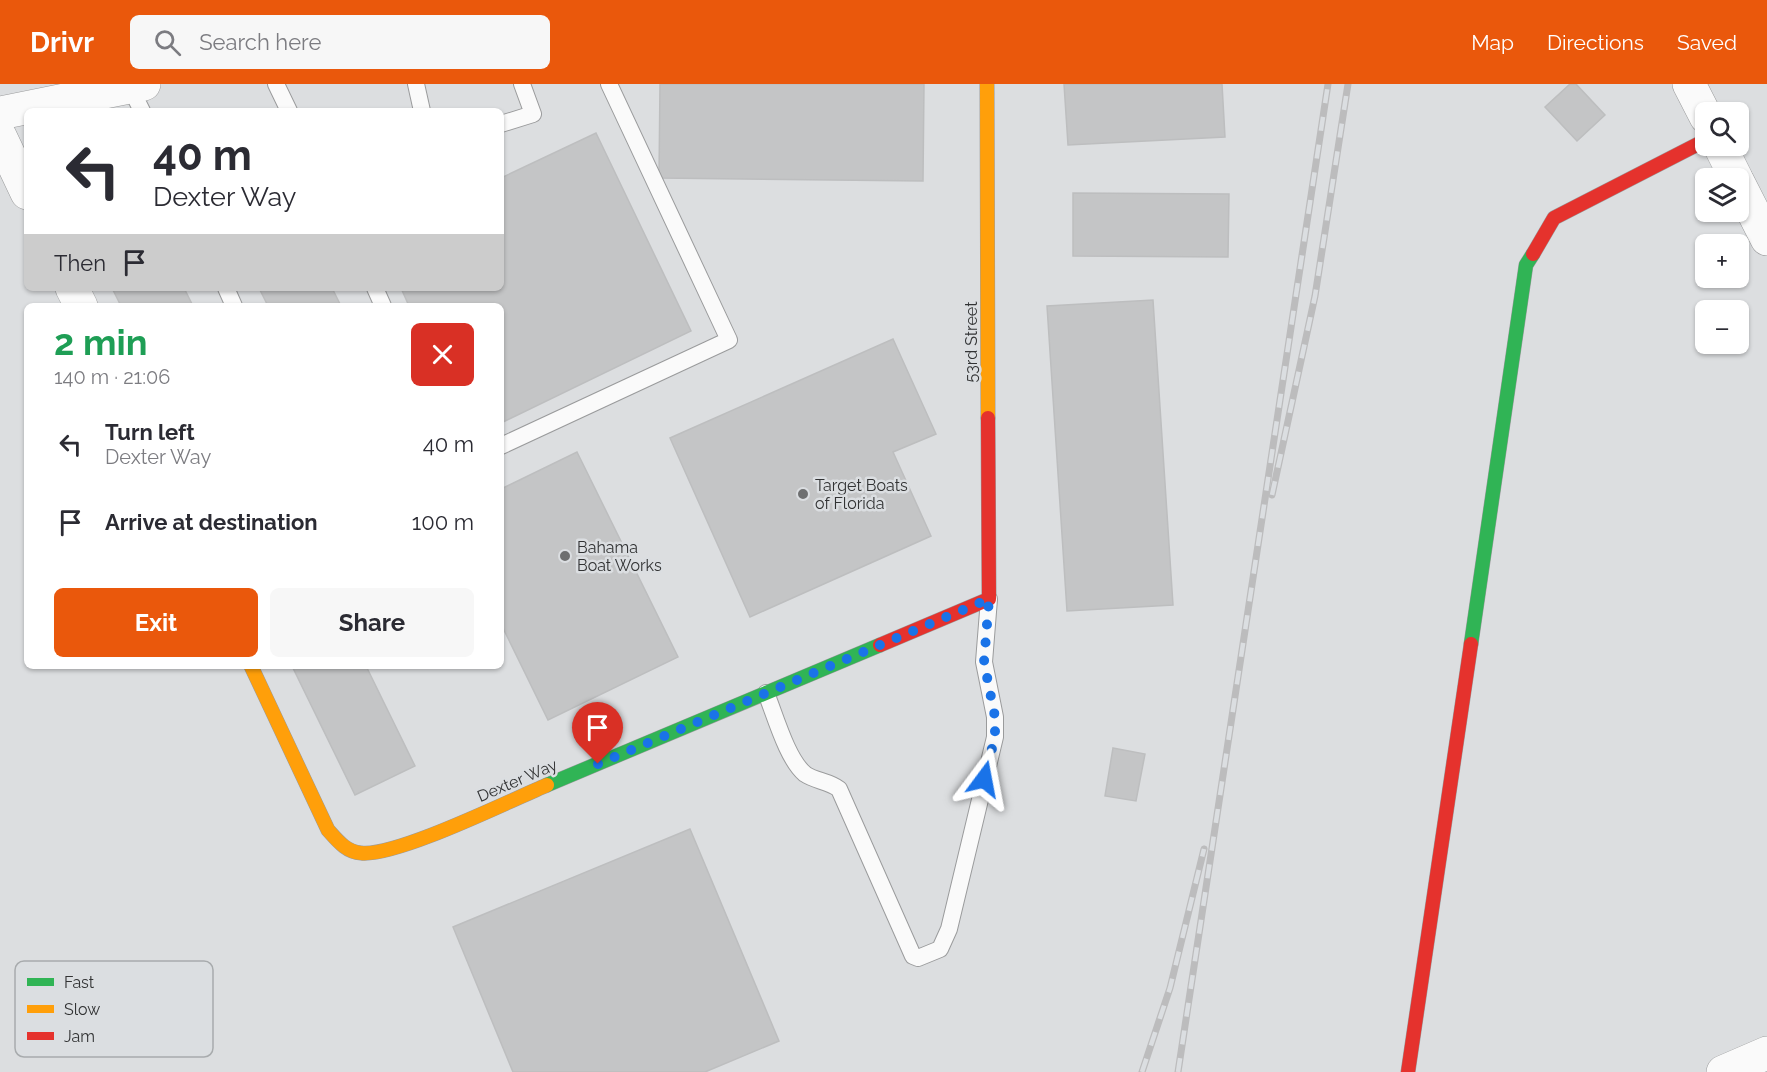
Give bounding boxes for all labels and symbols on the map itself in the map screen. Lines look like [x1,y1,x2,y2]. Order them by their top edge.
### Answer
street label: 53rd Street [962,301,981,383]
place label: Target Boats of Florida [815,476,908,513]
marker: Target Boats of Florida [796,487,810,501]
place label: Bahama Boat Works [577,538,662,575]
marker: Bahama Boat Works [558,549,572,563]
pin [572,702,623,764]
position arrow [952,747,1016,811]
street label: Dexter Way [474,755,560,806]
legend [15,961,213,1057]
text: Fast [64,973,95,992]
text: Slow [64,1000,100,1019]
text: Jam [64,1027,95,1046]

